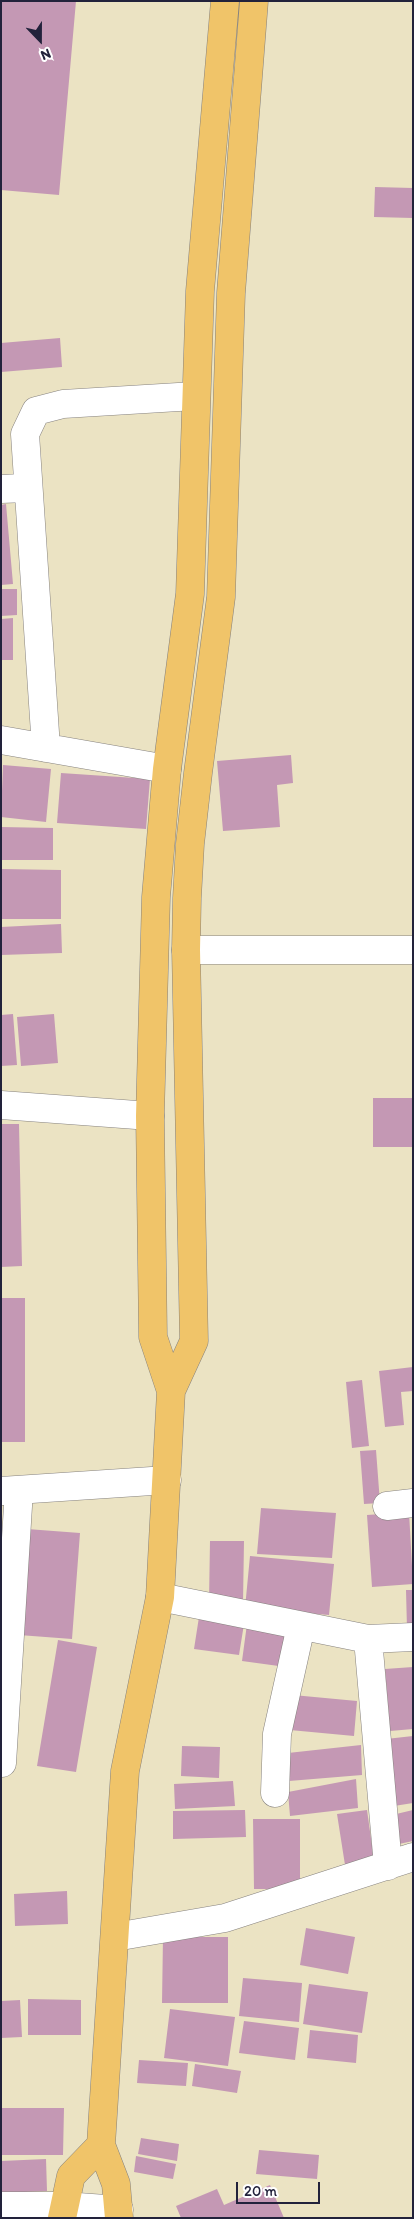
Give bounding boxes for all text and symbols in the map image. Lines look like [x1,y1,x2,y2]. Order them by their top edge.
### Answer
north arrow [15,15,65,65]
text: N [38,45,53,64]
scale bar [239,2172,323,2204]
text: 20 m [244,2182,277,2200]

